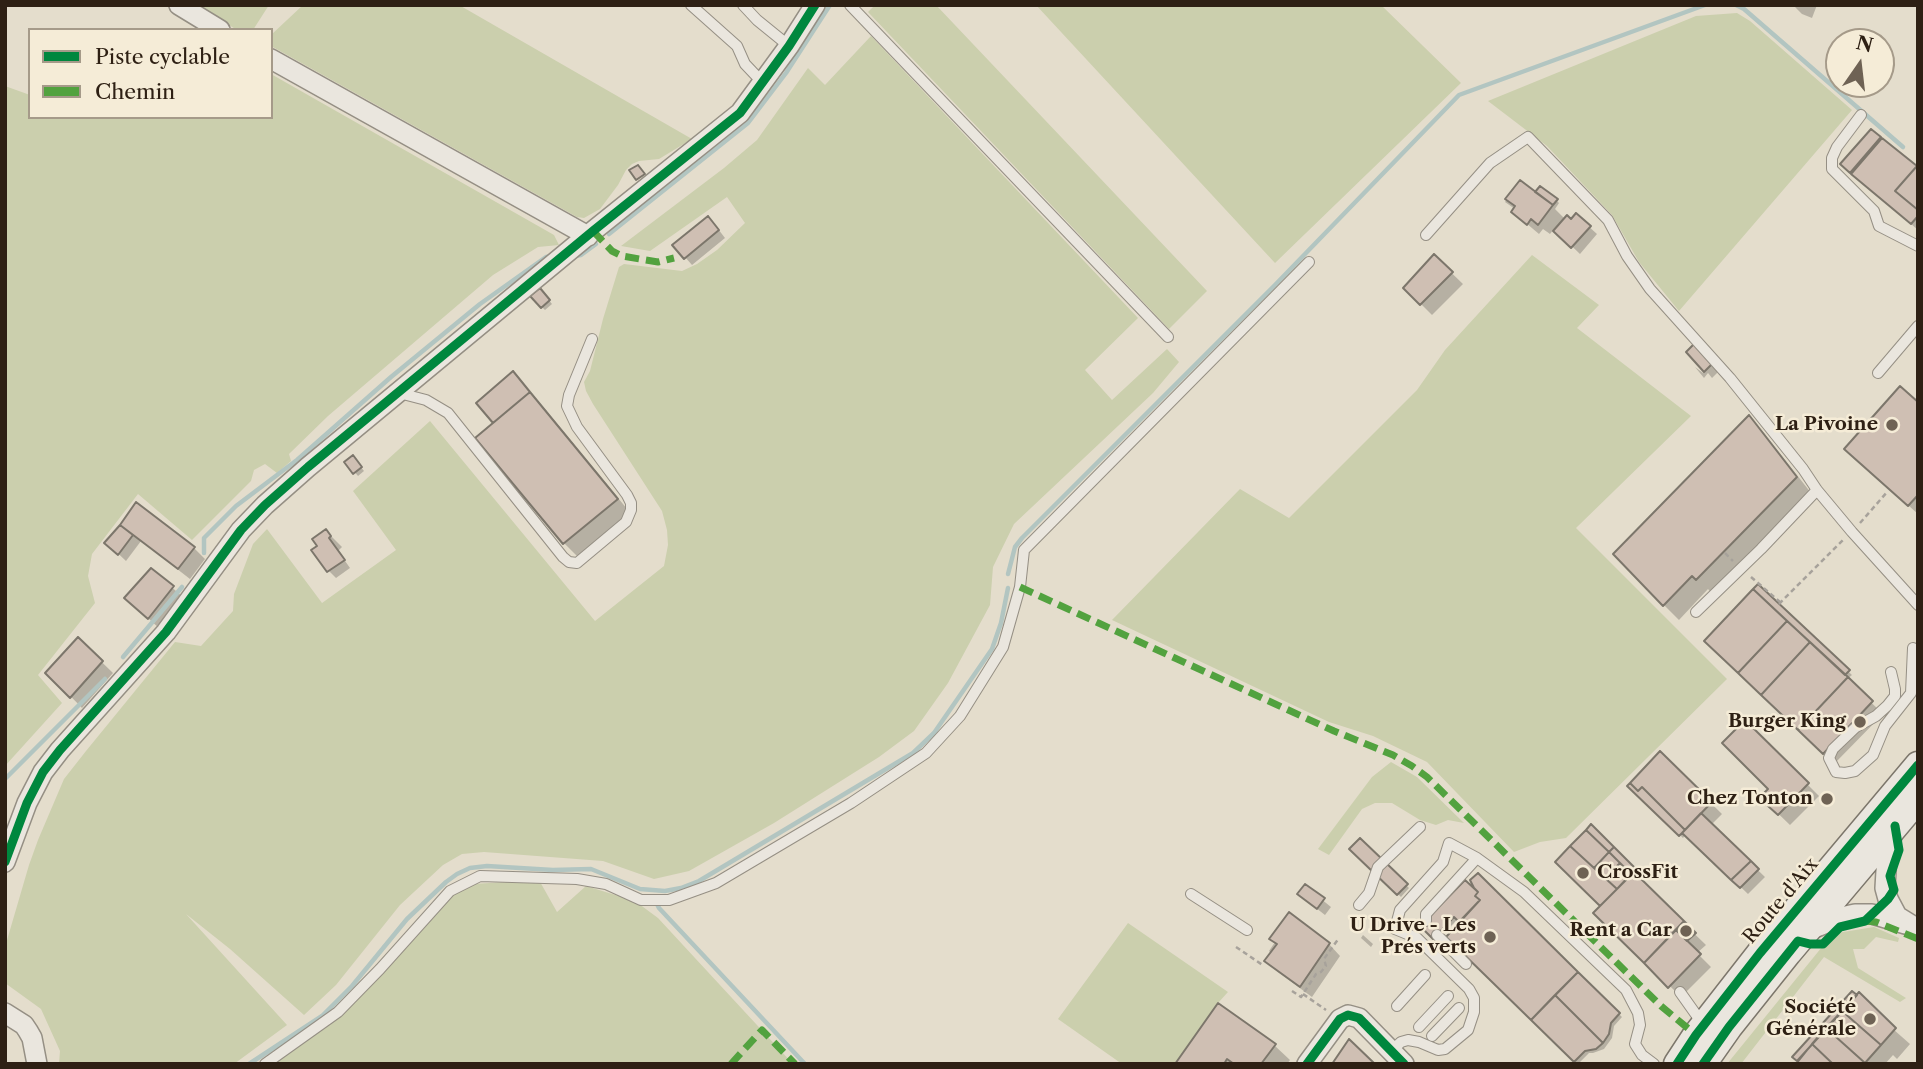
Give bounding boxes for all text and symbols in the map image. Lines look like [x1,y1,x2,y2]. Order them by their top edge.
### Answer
legend [28,28,273,119]
north arrow [1825,28,1895,98]
text: N [1854,31,1876,57]
text: Piste cyclable [95,44,230,69]
text: Chemin [95,79,175,104]
place label: La Pivoine [1775,414,1878,436]
marker: La Pivoine [1884,417,1900,433]
place label: Burger King [1728,711,1846,733]
marker: Burger King [1852,714,1868,730]
place label: Chez Tonton [1687,788,1813,810]
marker: Chez Tonton [1819,791,1835,807]
street label: Route d'Aix [1739,853,1823,949]
place label: CrossFit [1597,862,1678,884]
marker: CrossFit [1575,865,1591,881]
place label: U Drive - Les Prés verts [1350,915,1476,959]
place label: Rent a Car [1569,920,1672,942]
marker: Rent a Car [1678,923,1694,939]
marker: U Drive - Les Prés verts [1482,929,1498,945]
place label: Société Générale [1766,997,1856,1041]
marker: Société Générale [1862,1011,1878,1027]

